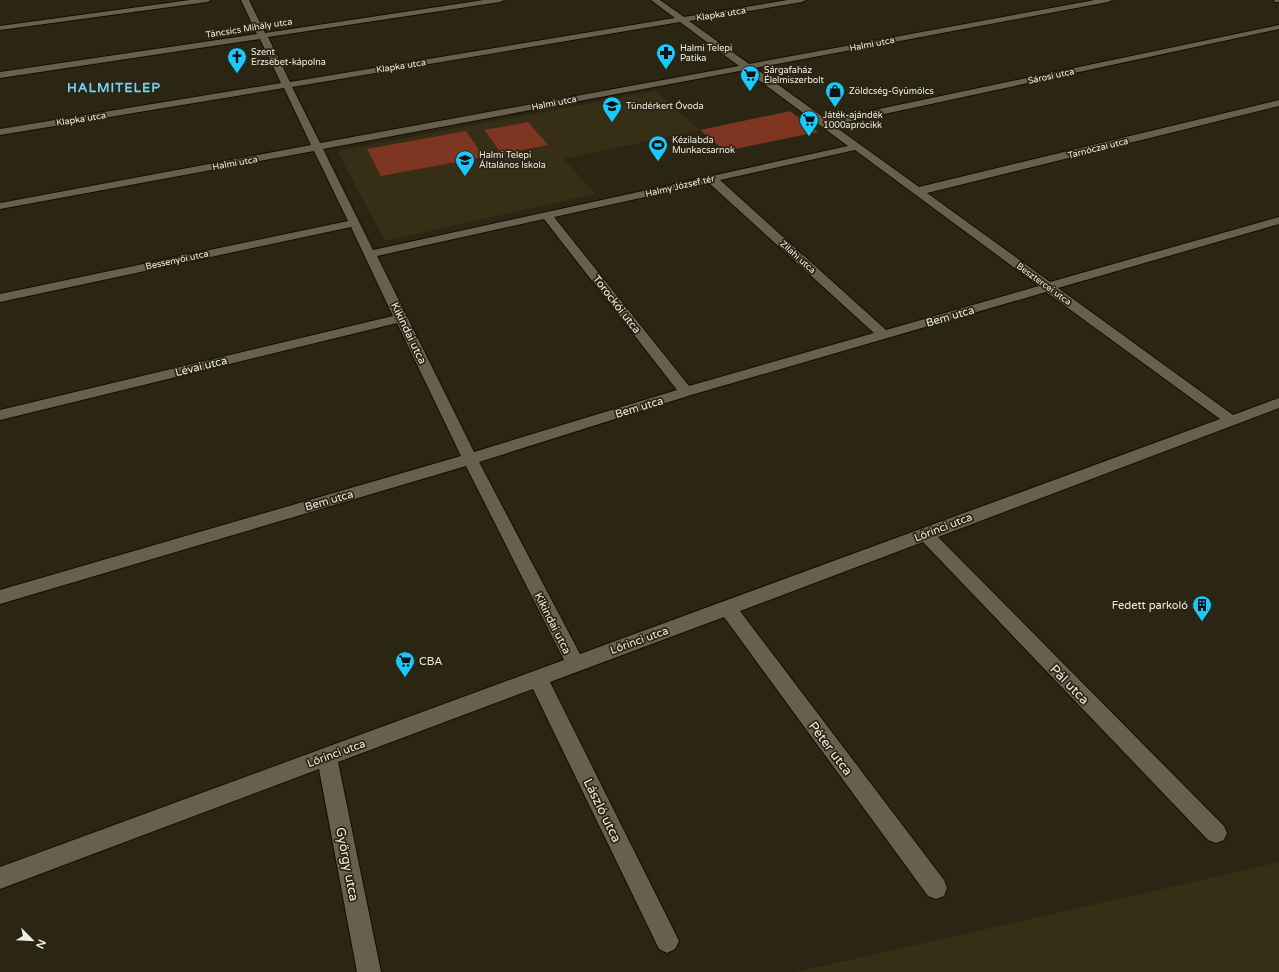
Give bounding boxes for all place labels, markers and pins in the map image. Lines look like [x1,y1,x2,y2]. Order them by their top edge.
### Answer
pharmacy icon: Halmi Telepi Patika [655,42,677,70]
place label: Halmi Telepi Patika [680,43,732,64]
church icon: Szent Erzsébet-kápolna [226,46,248,74]
place label: Szent Erzsébet-kápolna [251,47,326,68]
supermarket icon: Sárgafaház Élelmiszerbolt [739,64,761,92]
place label: Sárgafaház Élelmiszerbolt [764,65,825,86]
shop icon: Zöldcség-Gyümölcs [824,80,846,108]
place label: Zöldcség-Gyümölcs [849,86,934,97]
school or university icon: Tündérkert Óvoda [601,95,623,123]
place label: Tündérkert Óvoda [626,100,704,112]
supermarket icon: Játék-ajándék 1000aprócikk [798,109,820,137]
place label: Játék-ajándék 1000aprócikk [823,110,883,131]
sports icon: Kézilabda Munkacsarnok [647,134,669,162]
place label: Kézilabda Munkacsarnok [672,135,735,156]
school or university icon: Halmi Telepi Általános Iskola [454,149,476,177]
place label: Halmi Telepi Általános Iskola [479,150,546,171]
building icon: Fedett parkoló [1191,594,1213,622]
place label: Fedett parkoló [1112,599,1188,612]
supermarket icon: CBA [394,650,416,678]
place label: CBA [419,655,442,668]

